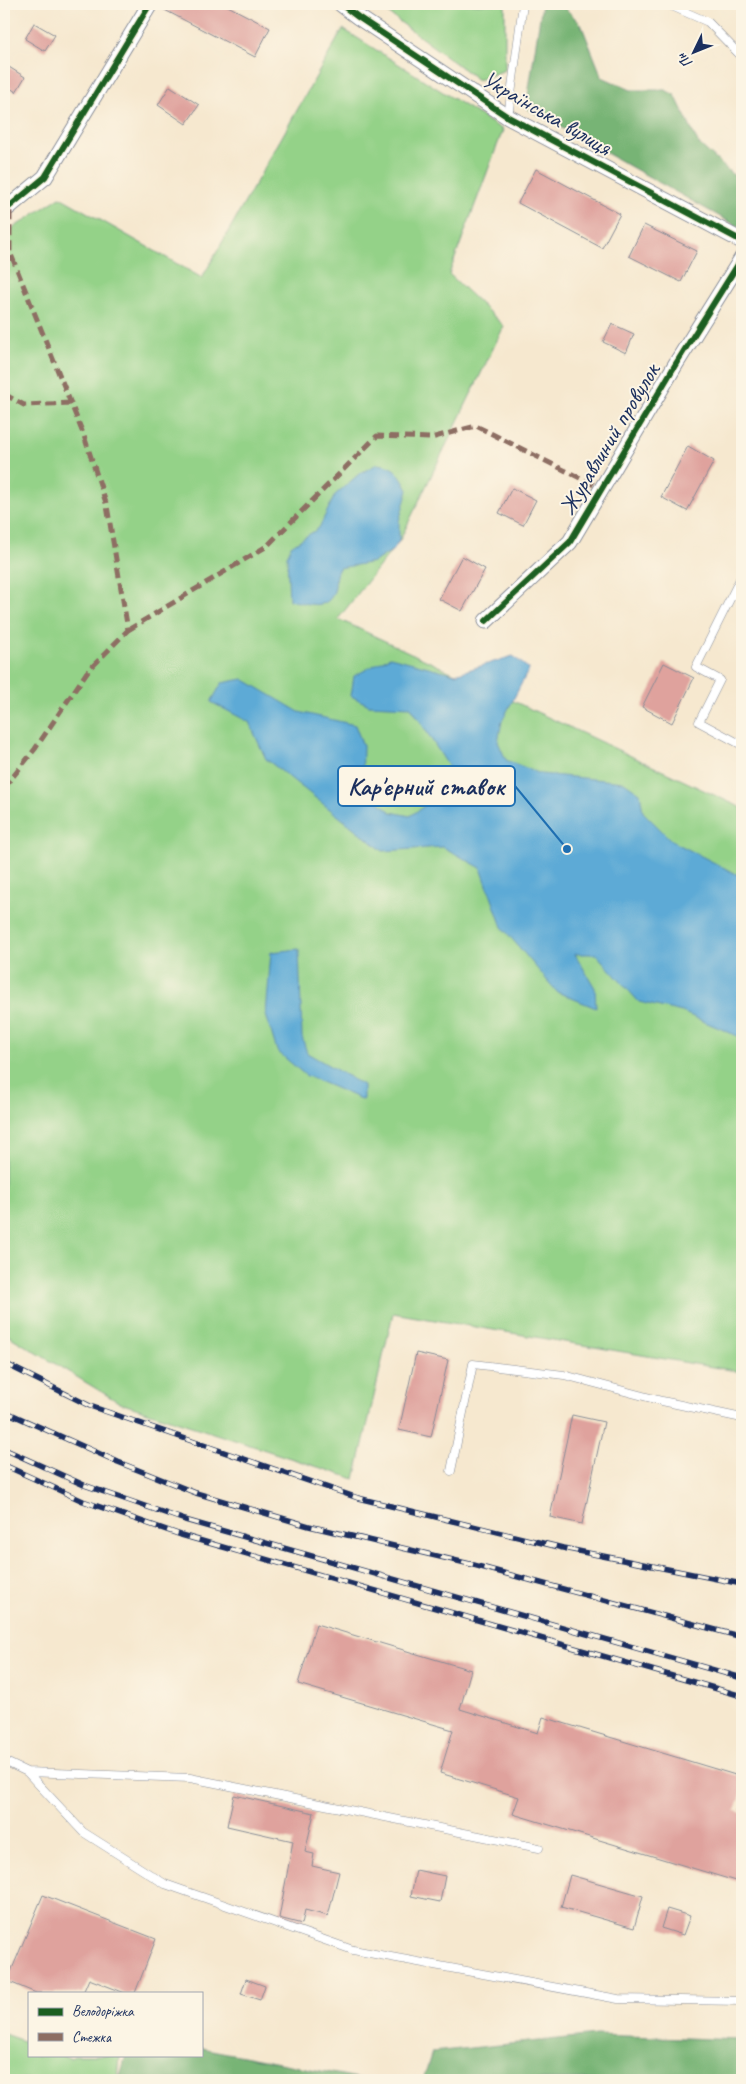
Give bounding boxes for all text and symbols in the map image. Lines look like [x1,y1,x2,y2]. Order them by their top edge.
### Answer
north arrow [668,28,718,78]
text: Пн [673,49,696,72]
street label: Українська вулиця [477,64,618,163]
street label: Журавлиний провулок [552,356,667,520]
callout: Кар'єрний ставок [338,766,515,806]
text: Кар'єрний ставок [348,771,507,803]
legend [28,1992,202,2056]
text: Велодоріжка [72,2002,135,2021]
text: Стежка [72,2028,112,2047]

